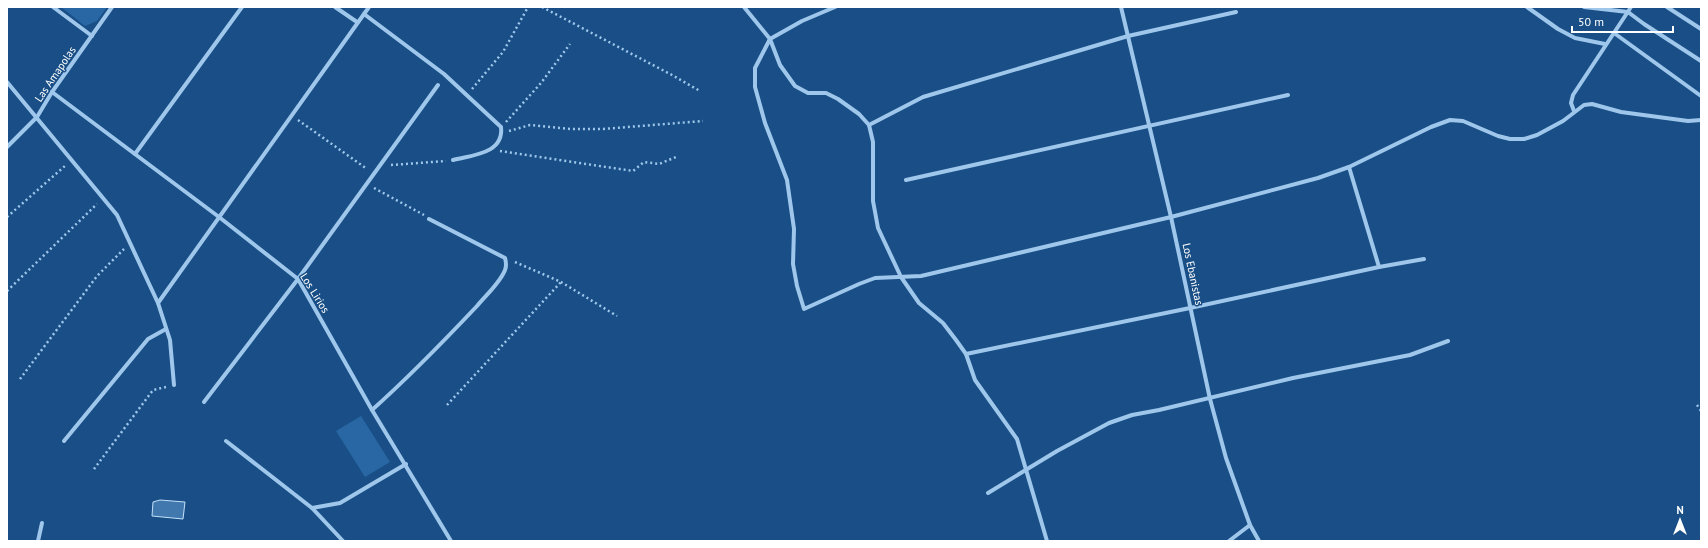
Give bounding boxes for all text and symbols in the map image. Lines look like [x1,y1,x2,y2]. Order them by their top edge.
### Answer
scale bar [1572,8,1673,34]
text: 50 m [1578,14,1604,29]
street label: Las Amapolas [31,43,79,104]
street label: Los Ebanistas [1180,242,1206,307]
street label: Los Lirios [297,270,333,316]
north arrow [1660,500,1700,540]
text: N [1676,503,1684,517]

